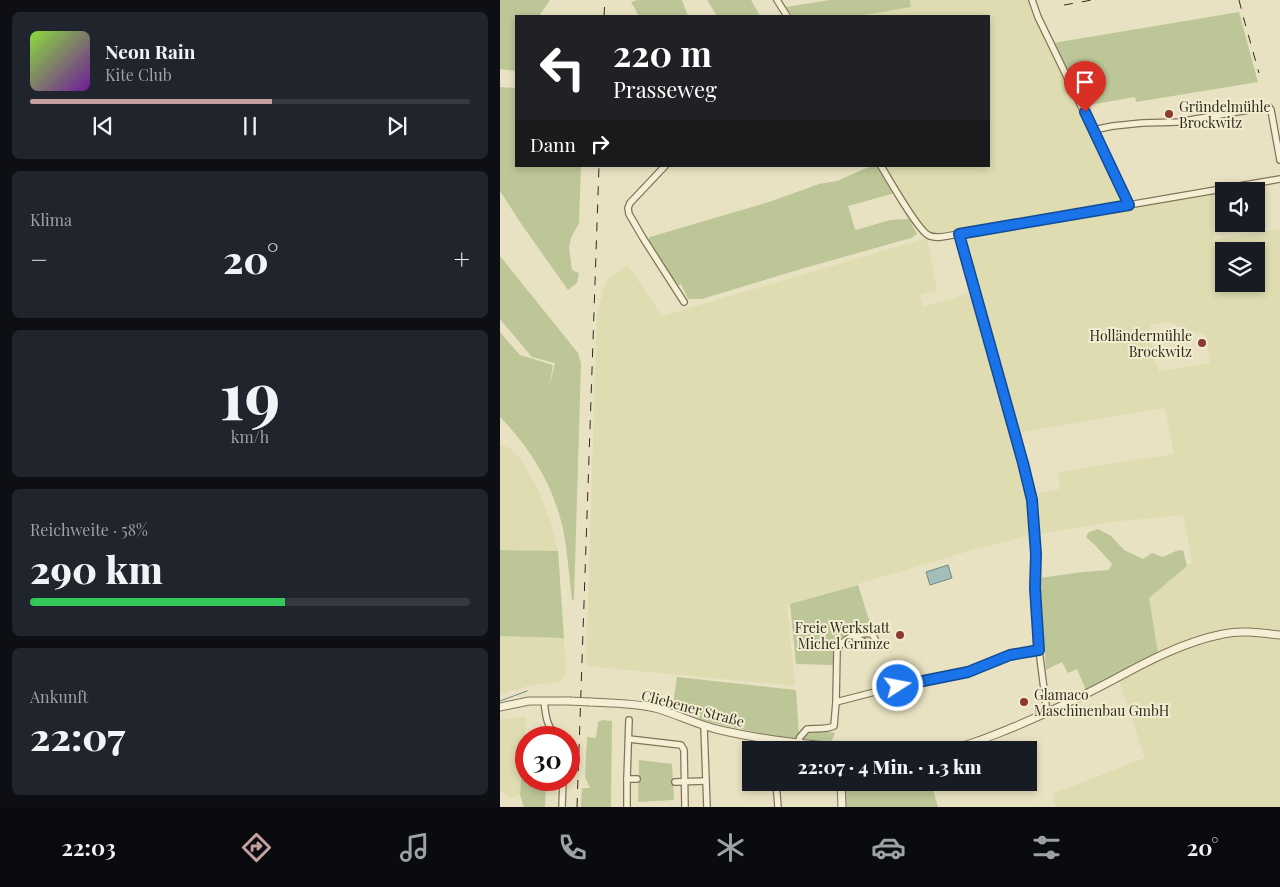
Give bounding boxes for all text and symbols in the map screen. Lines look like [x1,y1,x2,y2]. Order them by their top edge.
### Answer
text: 220 m [613,29,712,76]
icon: left [530,35,595,100]
text: Neon Rain [105,38,195,64]
pin [1064,61,1106,112]
text: Kite Club [105,64,172,85]
icon: arrive [1071,68,1099,96]
text: Prasseweg [613,74,717,104]
place label: Gründelmühle Brockwitz [1179,97,1271,132]
marker: Gründelmühle Brockwitz [1163,108,1175,120]
icon: previous [89,112,117,140]
icon: pause [236,112,264,140]
icon: next [383,112,411,140]
icon: right [586,130,614,158]
text: Dann [530,131,576,157]
map controls [1215,182,1265,292]
button: sound [1215,182,1265,232]
text: Klima [30,209,72,230]
text: 20° [223,233,279,284]
text: − [30,240,48,277]
text: + [454,240,470,277]
button: layers [1215,242,1265,292]
place label: Holländermühle Brockwitz [1090,326,1192,361]
marker: Holländermühle Brockwitz [1196,337,1208,349]
text: 19 [220,350,280,436]
text: km/h [231,426,269,447]
text: Reichweite · 58% [30,519,148,540]
text: 290 km [30,543,163,594]
place label: Freie Werkstatt Michel Grunze [795,618,891,653]
marker: Freie Werkstatt Michel Grunze [894,629,906,641]
position arrow [871,659,923,711]
street label: Cliebener Straße [640,685,746,731]
place label: Glamaco Maschinenbau GmbH [1034,685,1170,720]
text: Ankunft [30,686,88,707]
marker: Glamaco Maschinenbau GmbH [1018,696,1030,708]
text: 22:07 [30,710,125,761]
speed limit sign: 30 [515,726,580,791]
text: 22:07 · 4 Min. · 1.3 km [797,753,982,779]
icon: directions [239,830,274,865]
icon: music [397,830,432,865]
icon: phone [555,830,590,865]
icon: climate [713,830,748,865]
icon: car [871,830,906,865]
icon: filters [1029,830,1064,865]
text: 22:03 [61,832,116,862]
text: 20° [1187,832,1218,862]

